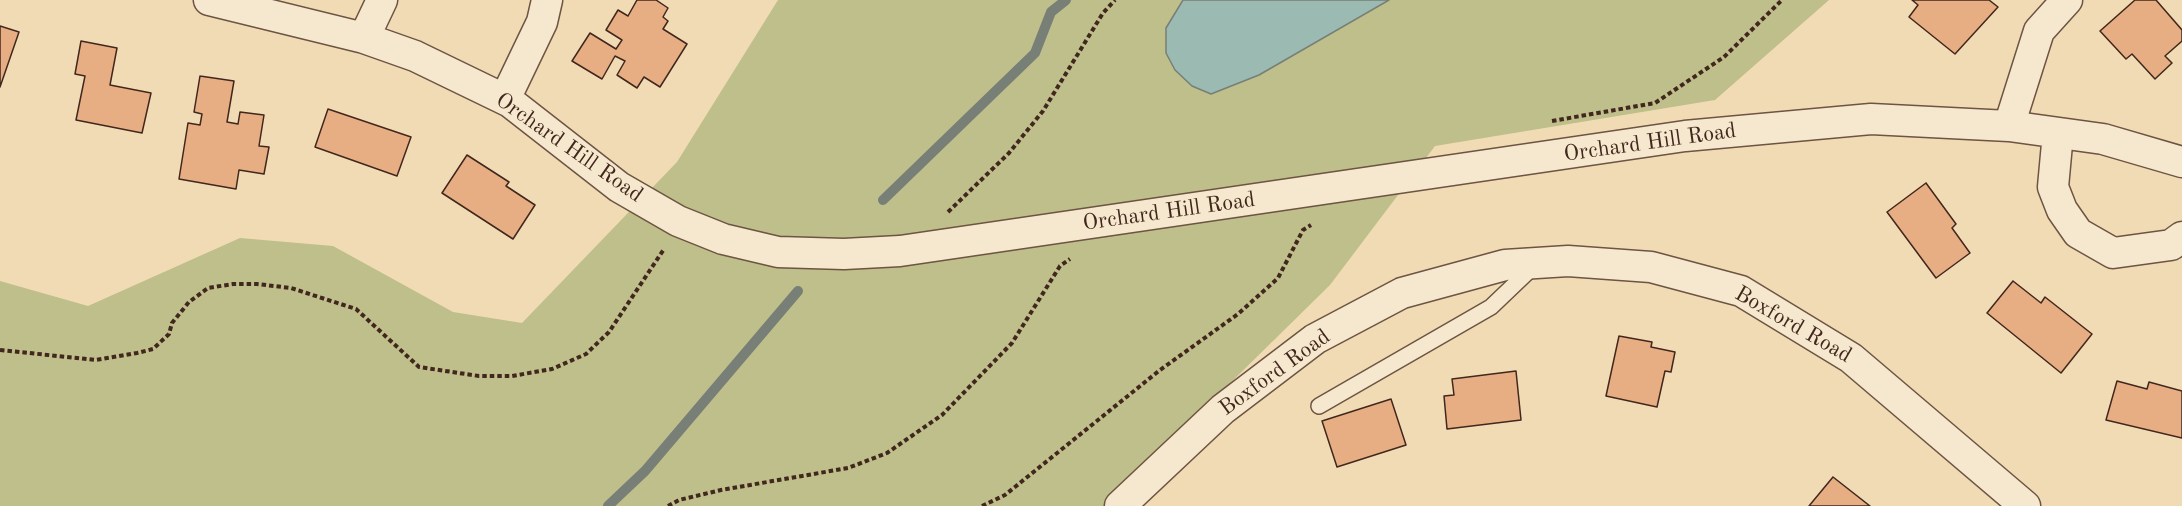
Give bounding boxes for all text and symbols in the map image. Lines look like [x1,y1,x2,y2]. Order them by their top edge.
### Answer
street label: Orchard Hill Road [490,87,648,209]
street label: Orchard Hill Road [1562,118,1738,168]
street label: Orchard Hill Road [1081,187,1257,237]
street label: Boxford Road [1730,281,1856,369]
street label: Boxford Road [1214,324,1336,422]

